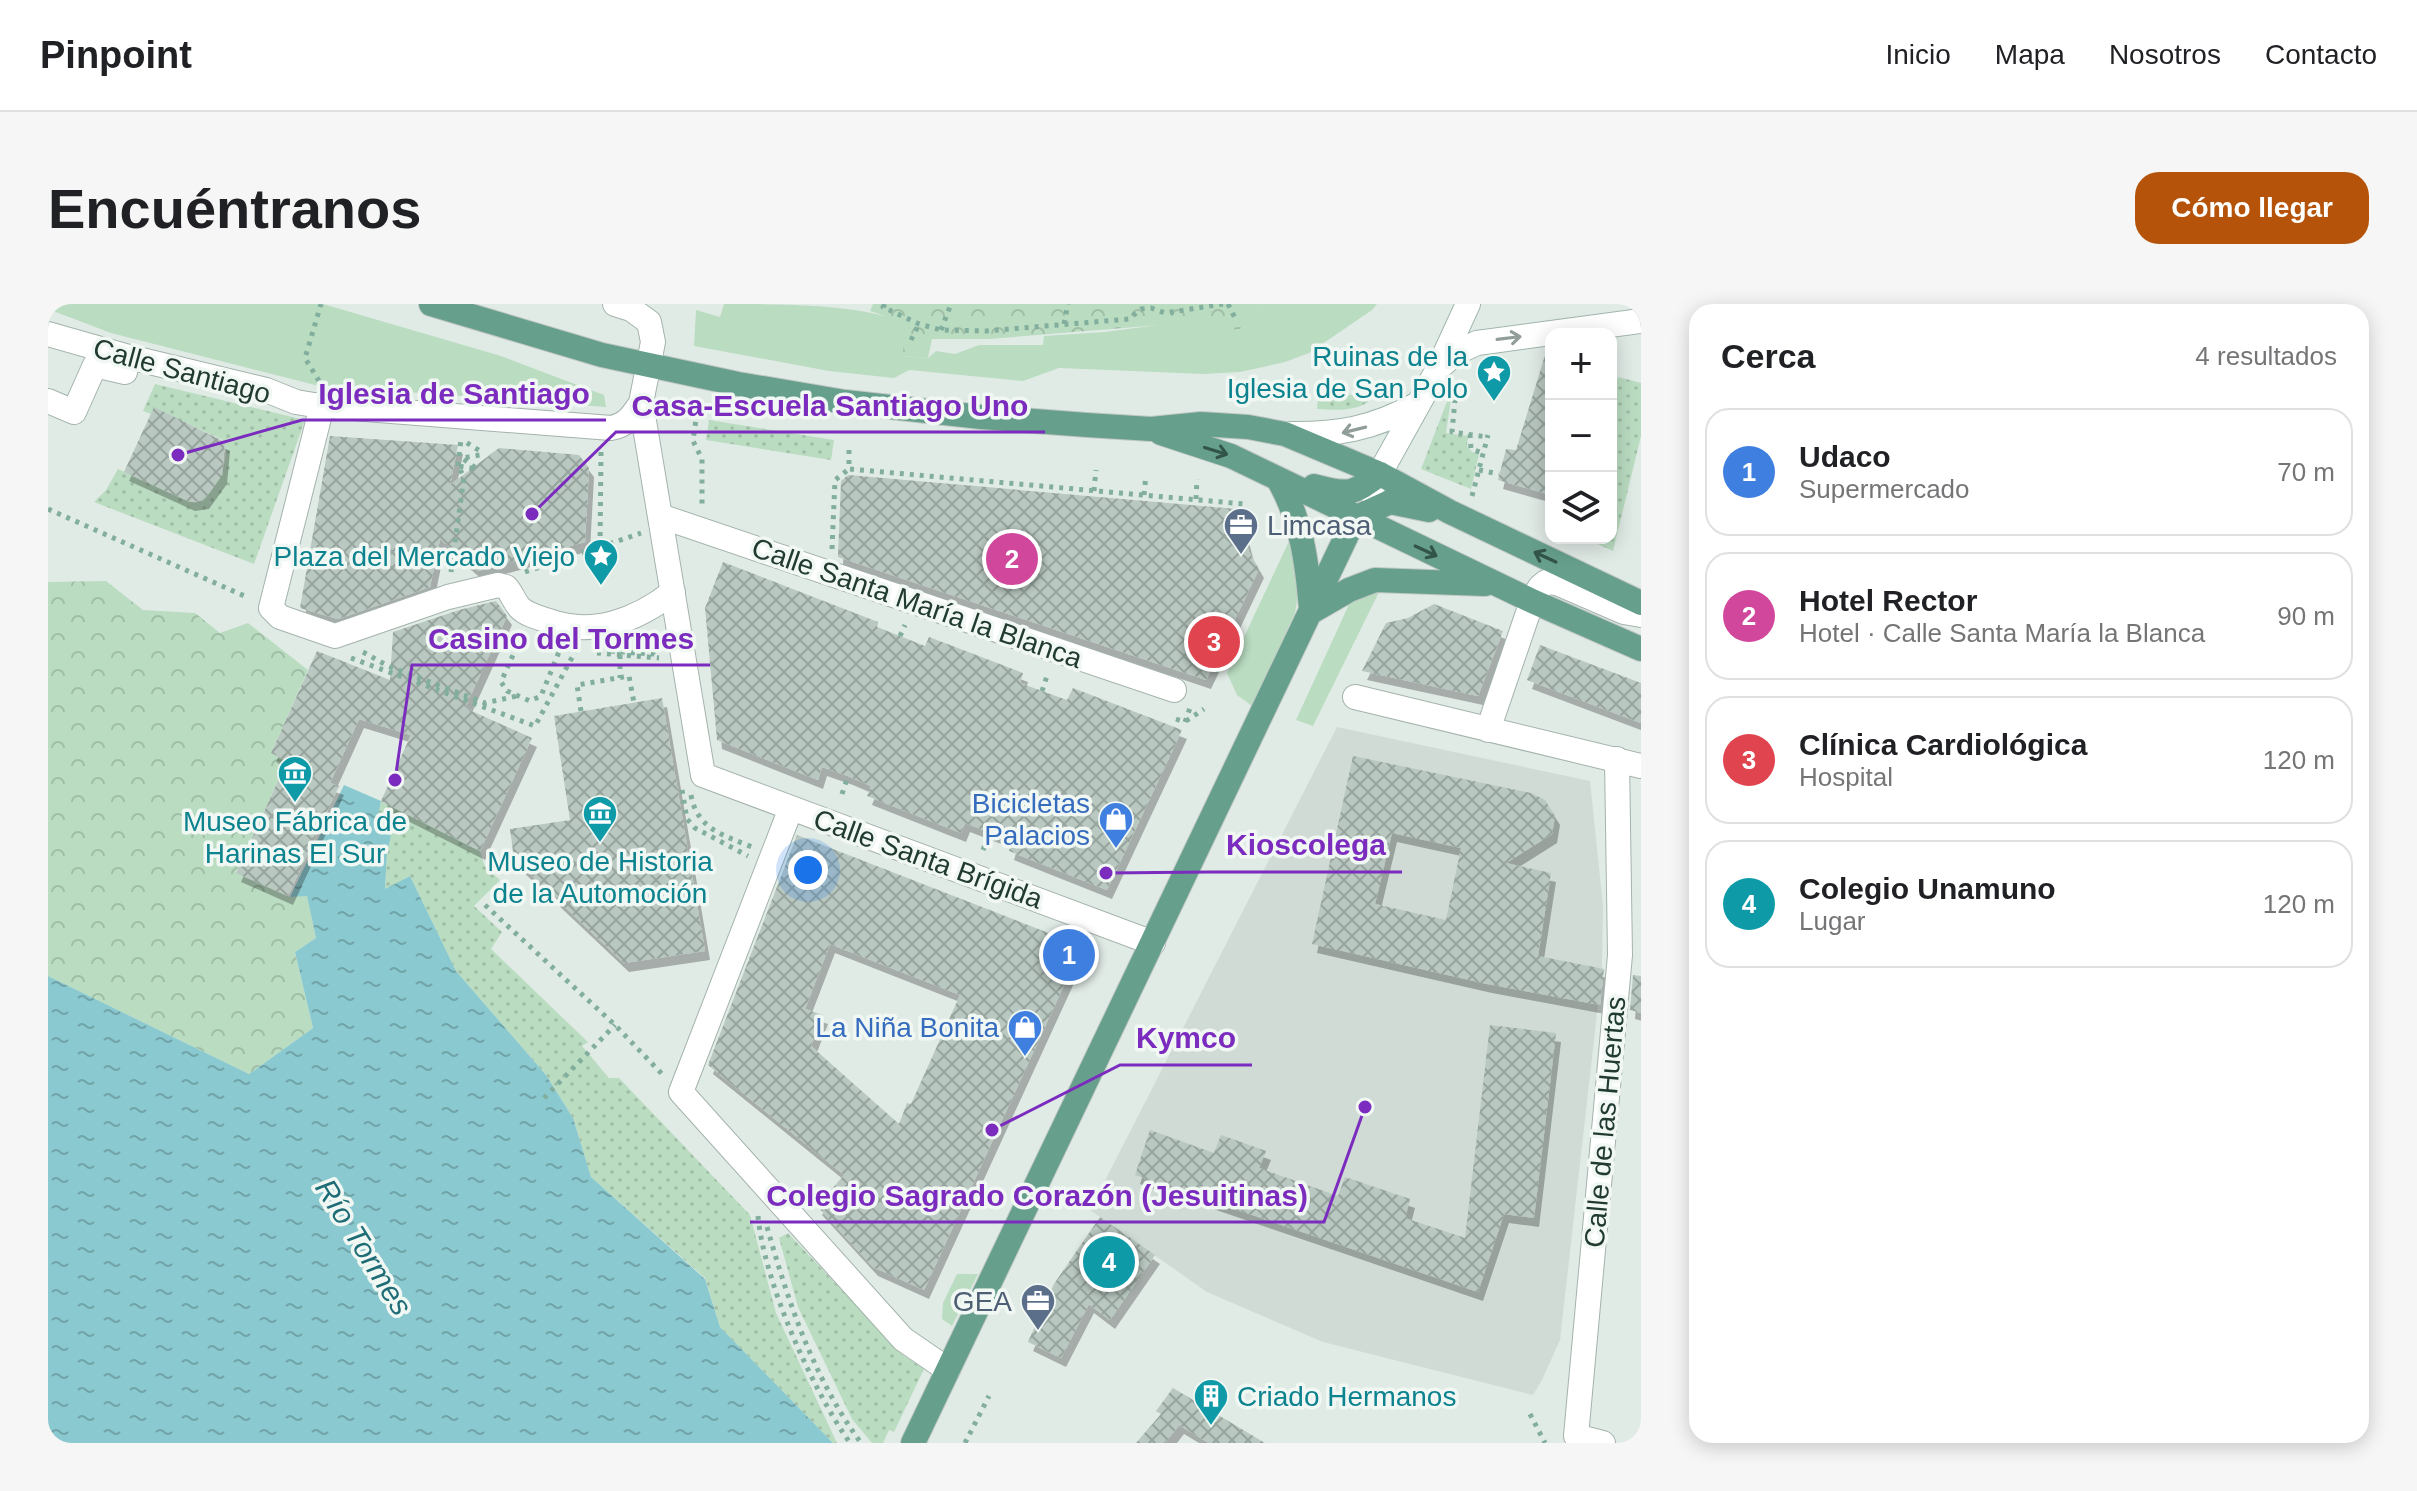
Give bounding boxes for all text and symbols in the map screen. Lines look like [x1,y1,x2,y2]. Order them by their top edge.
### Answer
text: Pinpoint [40,34,192,76]
text: Inicio [1885,39,1951,70]
text: Mapa [1995,39,2065,70]
text: Nosotros [2109,39,2221,70]
text: Contacto [2265,39,2377,70]
button: Cómo llegar [2135,172,2369,244]
text: Encuéntranos [48,177,421,240]
map controls [1545,328,1617,544]
button: + [1545,328,1617,400]
one-way arrow [1495,331,1522,346]
street label: Calle Santiago [90,332,274,410]
text: Cerca [1721,337,1816,375]
place label: Ruinas de la Iglesia de San Polo [1227,341,1468,404]
text: 4 resultados [2195,341,2337,371]
place icon: Ruinas de la Iglesia de San Polo [1475,353,1513,403]
callout: Iglesia de Santiago [302,366,606,420]
text: Iglesia de Santiago [318,377,590,410]
callout: Casa-Escuela Santiago Uno [616,378,1045,432]
text: Casa-Escuela Santiago Uno [632,389,1028,422]
button: − [1545,400,1617,472]
one-way arrow [1341,423,1367,438]
text: Udaco [1799,440,1891,473]
one-way arrow [1203,445,1228,459]
text: 1 [1742,457,1756,487]
text: 70 m [2277,457,2335,487]
button: layers [1545,472,1617,544]
text: Supermercado [1799,474,1970,504]
office icon: Limcasa [1222,506,1260,556]
place label: Limcasa [1267,510,1372,541]
pin: 2 [986,529,1038,589]
street label: Calle Santa María la Blanca [748,532,1087,674]
place icon: Plaza del Mercado Viejo [582,537,620,587]
place label: Plaza del Mercado Viejo [274,541,575,572]
one-way arrow [1413,544,1438,559]
one-way arrow [1534,549,1558,564]
text: Hotel Rector [1799,584,1977,617]
text: 2 [1742,601,1756,631]
text: 90 m [2277,601,2335,631]
callout: Casino del Tormes [412,611,710,665]
pin: 3 [1188,612,1240,672]
text: Hotel · Calle Santa María la Blanca [1799,618,2205,648]
text: Casino del Tormes [428,622,694,655]
text: Clínica Cardiológica [1799,728,2087,761]
text: 3 [1742,745,1756,775]
text: 120 m [2263,745,2335,775]
museum icon: Museo Fábrica de Harinas El Sur [276,754,314,804]
text: Hospital [1799,762,1893,792]
place label: Bicicletas Palacios [972,788,1090,851]
museum icon: Museo de Historia de la Automoción [581,794,619,844]
shop icon: Bicicletas Palacios [1097,800,1135,850]
street label: Calle Santa Brígida [809,803,1047,915]
place label: Museo Fábrica de Harinas El Sur [183,806,407,869]
callout: Kioscolega [1210,818,1402,872]
text: Kioscolega [1226,828,1386,861]
place label: Museo de Historia de la Automoción [487,846,713,909]
your location [788,850,828,890]
text: Colegio Unamuno [1799,872,2056,905]
text: 4 [1742,889,1756,919]
text: 120 m [2263,889,2335,919]
text: Lugar [1799,906,1866,936]
pin: 1 [1043,925,1095,985]
street label: Calle de las Huertas [1579,995,1631,1249]
shop icon: La Niña Bonita [1006,1008,1044,1058]
callout: Kymco [1120,1011,1252,1065]
place label: La Niña Bonita [815,1012,999,1043]
text: Kymco [1136,1021,1236,1054]
callout: Colegio Sagrado Corazón (Jesuitinas) [750,1168,1324,1222]
water label: Río Tormes [309,1173,419,1321]
text: Colegio Sagrado Corazón (Jesuitinas) [766,1179,1308,1212]
pin: 4 [1083,1232,1135,1292]
office icon: GEA [1019,1282,1057,1332]
place label: GEA [953,1286,1012,1317]
building icon: Criado Hermanos [1192,1377,1230,1427]
place label: Criado Hermanos [1237,1381,1456,1412]

